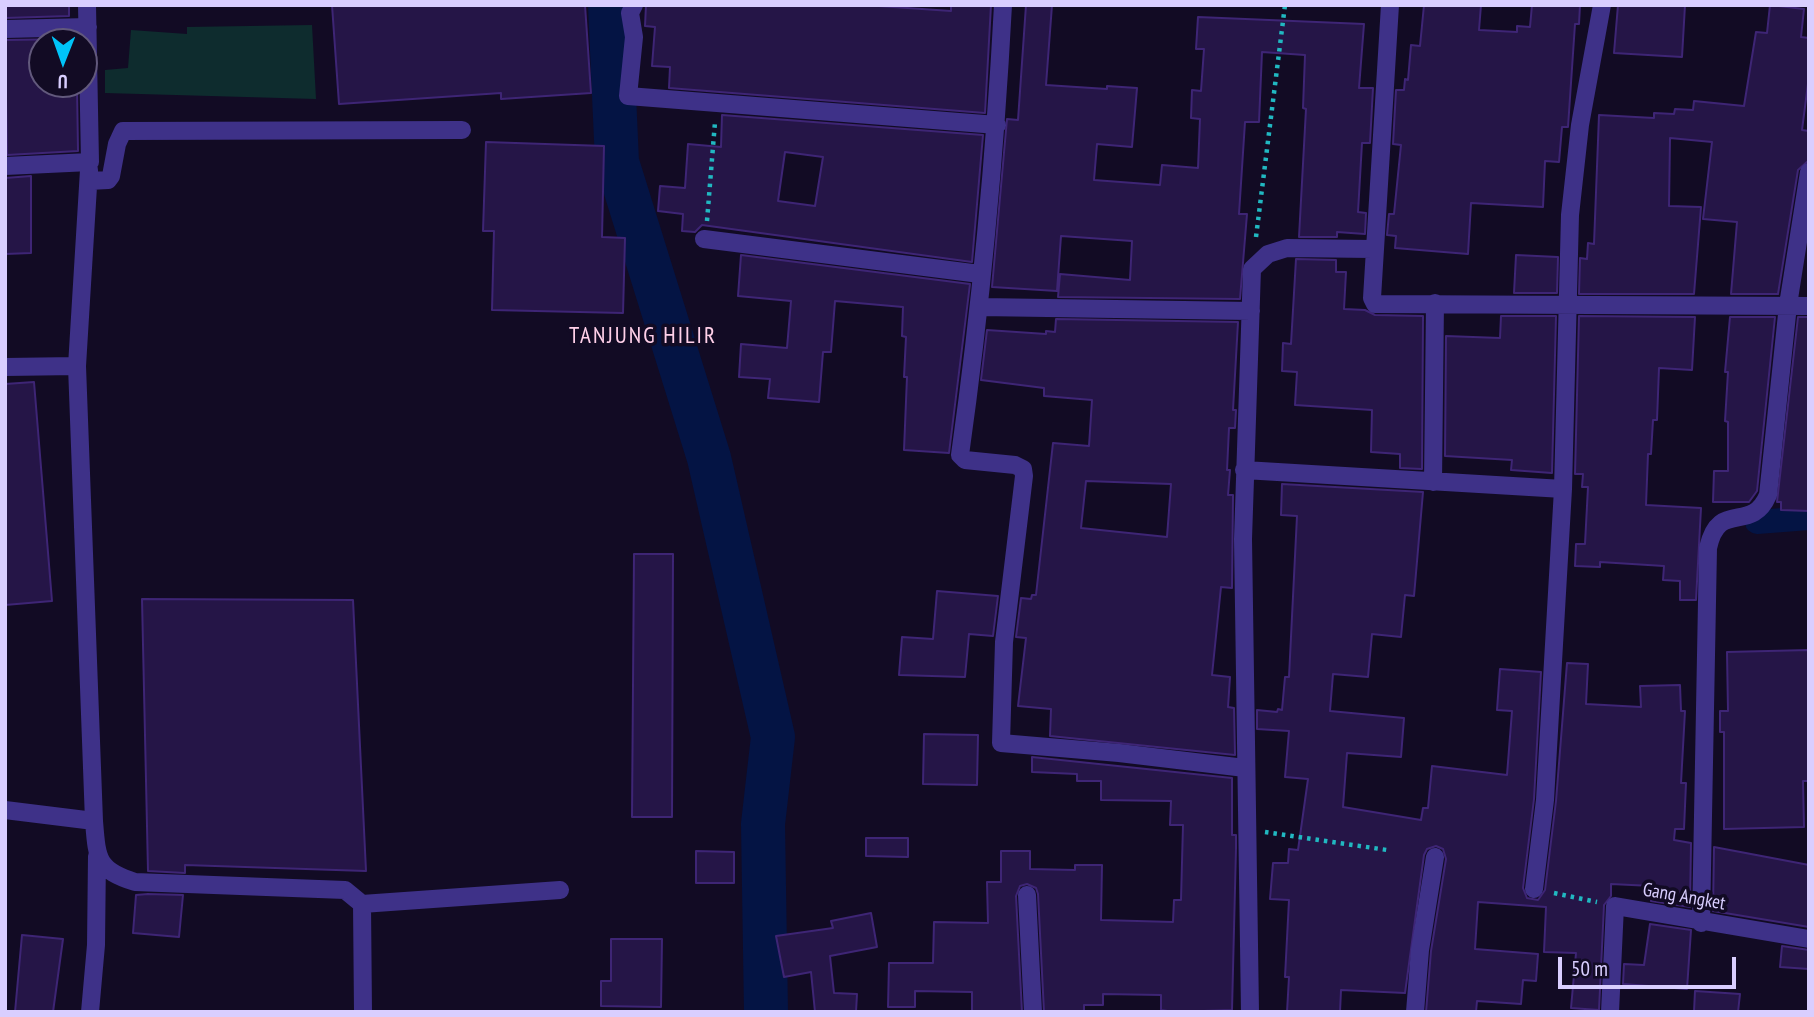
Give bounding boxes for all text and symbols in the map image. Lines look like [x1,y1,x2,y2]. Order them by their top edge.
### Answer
north arrow [28,28,98,98]
text: U [58,70,68,94]
district label: TANJUNG HILIR [571,322,715,350]
street label: Gang Angket [1641,879,1727,915]
scale bar [1562,944,1741,988]
text: 50 m [1571,955,1608,982]

